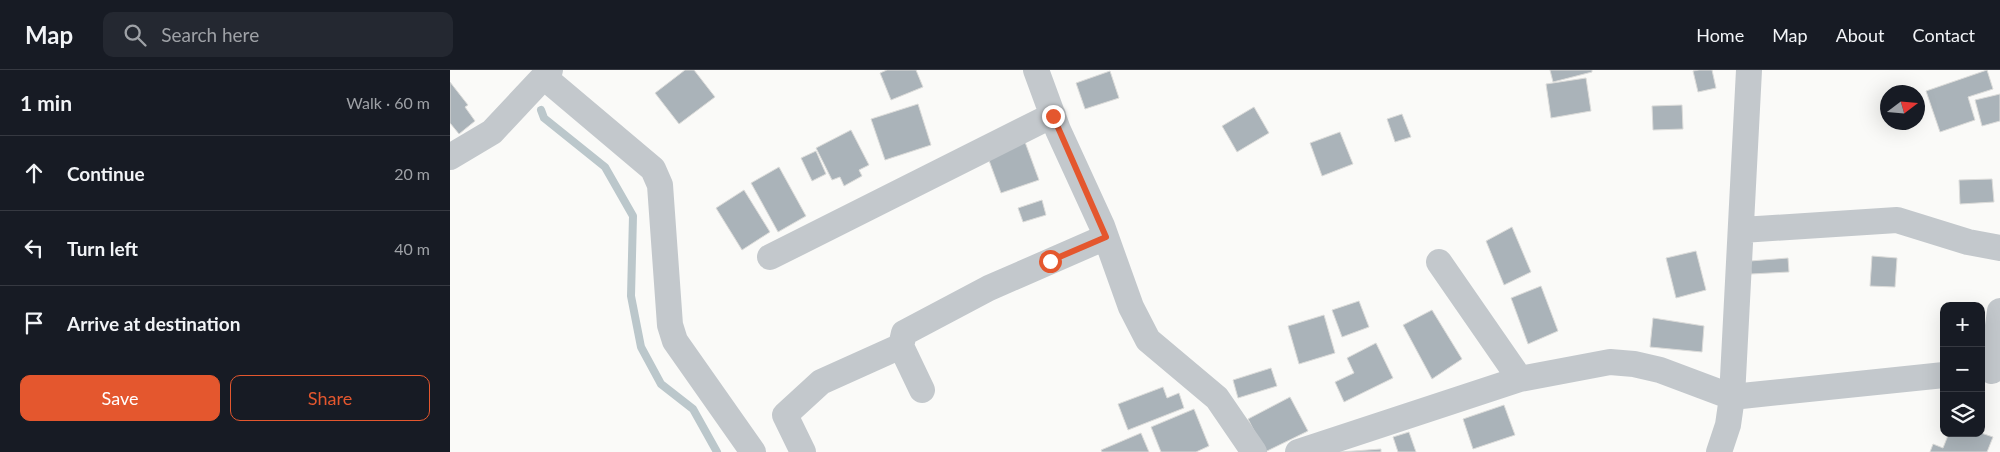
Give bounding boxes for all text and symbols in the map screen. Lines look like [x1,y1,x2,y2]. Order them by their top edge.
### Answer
search box [103,12,453,57]
text: Map [25,20,73,49]
icon: search [121,21,149,49]
text: Search here [161,23,259,46]
text: Home [1696,24,1744,46]
text: Map [1772,24,1808,46]
text: About [1836,24,1885,46]
text: Contact [1913,24,1975,46]
north arrow [1880,85,1925,130]
text: 1 min [20,90,72,115]
text: Walk · 60 m [346,93,430,112]
route end [1042,105,1065,128]
icon: ahead [20,159,48,187]
text: Continue [67,162,145,185]
text: 20 m [394,164,430,183]
icon: left [20,234,48,262]
text: Turn left [67,237,138,260]
text: 40 m [394,239,430,258]
route start [1039,250,1062,273]
map controls [1940,302,1985,437]
button: + [1940,302,1985,347]
icon: arrive [20,309,48,337]
text: Arrive at destination [67,312,240,335]
button: − [1940,347,1985,392]
button: Save [20,375,220,421]
button: Share [230,375,430,421]
button: layers [1940,392,1985,437]

